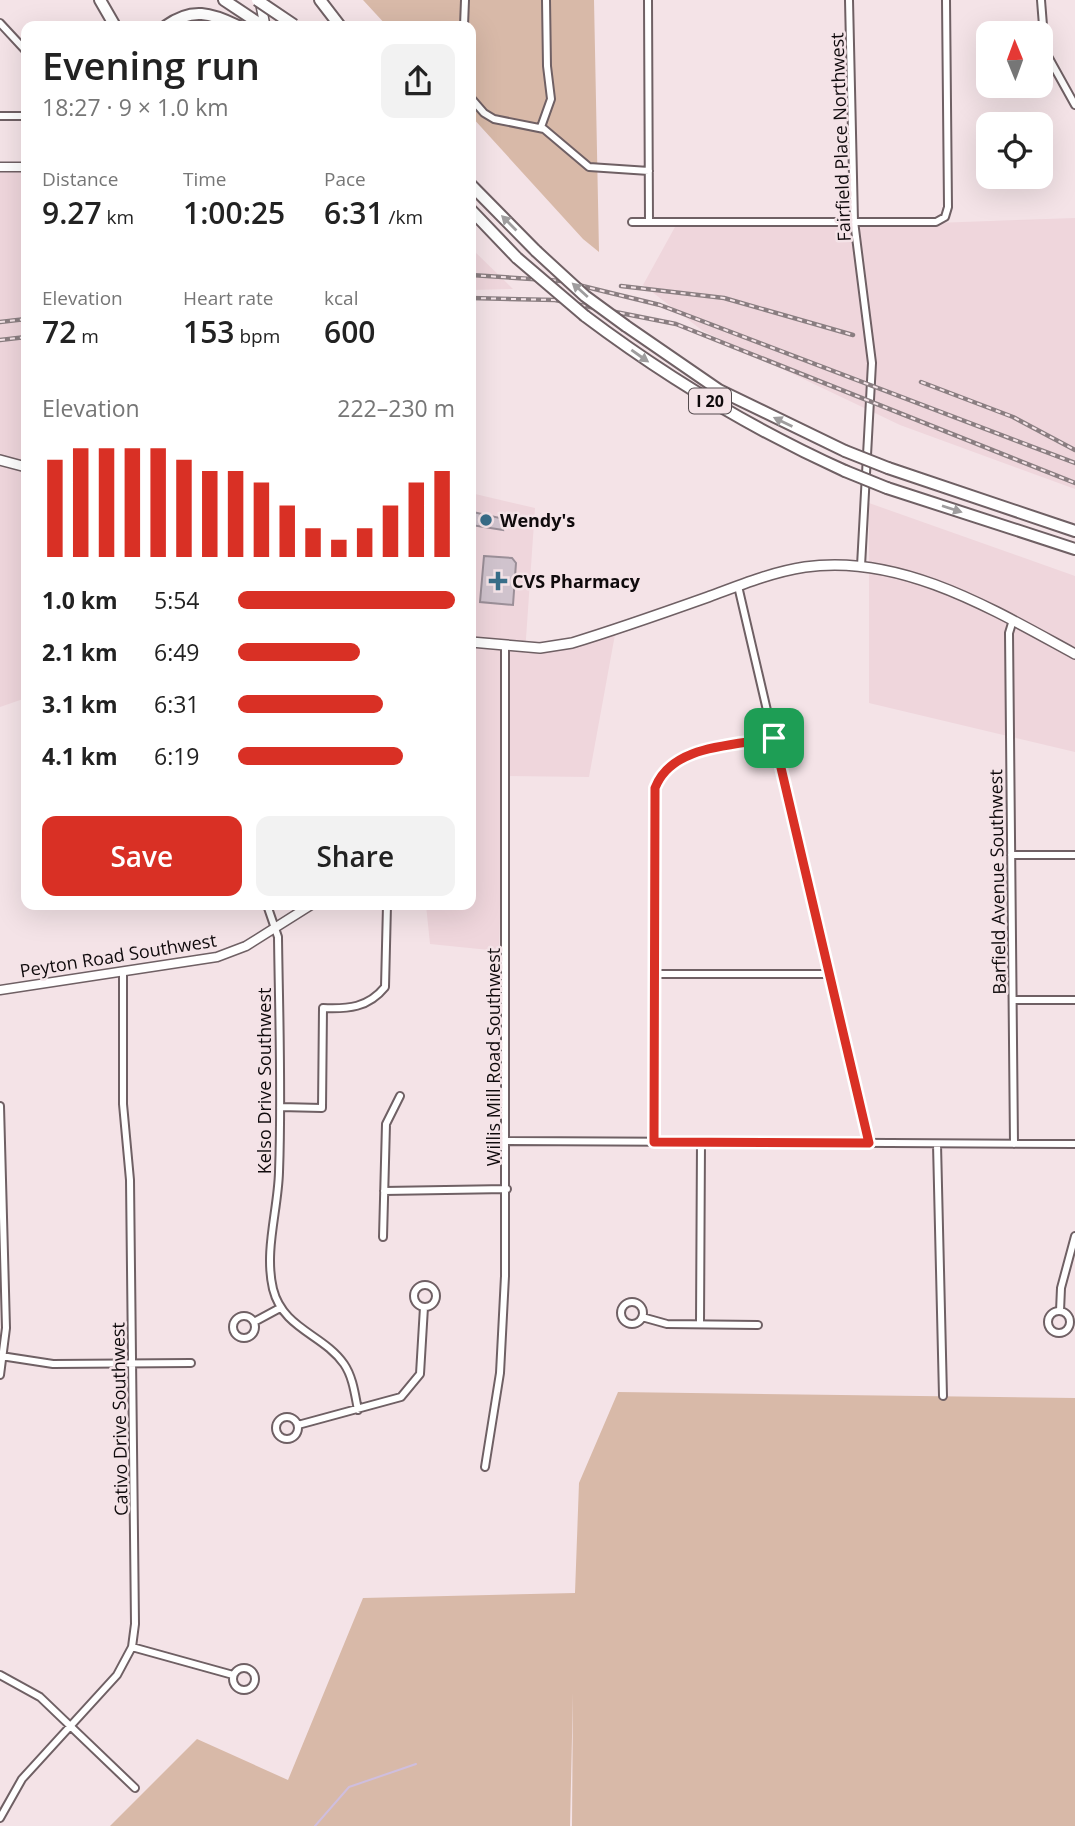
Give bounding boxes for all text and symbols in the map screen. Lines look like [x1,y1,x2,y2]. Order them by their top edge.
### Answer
north arrow [976,21,1054,98]
map controls [976,21,1053,189]
street label: Fairfield Place Northwest [824,32,856,242]
text: Evening run [42,39,260,91]
button: share [381,44,455,118]
text: 18:27 · 9 × 1.0 km [42,91,229,123]
button: locate [976,112,1053,189]
text: Distance [42,166,118,192]
text: Time [183,166,227,192]
text: Pace [324,166,366,192]
text: 9.27 [42,192,102,233]
text: 1:00:25 [183,192,285,233]
text: 6:31 [324,192,384,233]
text: km [102,204,134,230]
text: /km [384,204,423,230]
one-way arrow [501,215,517,231]
one-way arrow [571,283,588,298]
text: Elevation [42,285,123,311]
text: Heart rate [183,285,273,311]
text: kcal [324,285,358,311]
text: 72 [42,311,76,352]
text: 153 [183,311,234,352]
text: 600 [324,311,375,352]
text: m [76,323,99,349]
text: bpm [234,323,280,349]
one-way arrow [630,349,649,362]
road number: I 20 [689,388,731,414]
text: Elevation [42,392,140,424]
text: 222–230 m [337,392,455,424]
one-way arrow [773,417,793,428]
one-way arrow [942,505,963,515]
place label: Wendy's [500,508,575,532]
marker: Wendy's [478,512,494,528]
place label: CVS Pharmacy [512,569,641,593]
marker: CVS Pharmacy [490,573,506,589]
text: 1.0 km [42,584,118,616]
text: 5:54 [154,584,200,616]
text: 2.1 km [42,636,118,668]
text: 6:49 [154,636,200,668]
text: 3.1 km [42,688,118,720]
text: 6:31 [154,688,200,720]
pin [744,708,804,768]
icon: arrive [755,719,793,757]
text: 4.1 km [42,740,118,772]
text: 6:19 [154,740,200,772]
street label: Barfield Avenue Southwest [983,769,1011,995]
button: Save [42,816,242,896]
button: Share [256,816,455,896]
street label: Peyton Road Southwest [18,928,218,982]
street label: Willis Mill Road Southwest [481,948,505,1166]
street label: Kelso Drive Southwest [252,988,276,1174]
street label: Cativo Drive Southwest [105,1322,133,1516]

